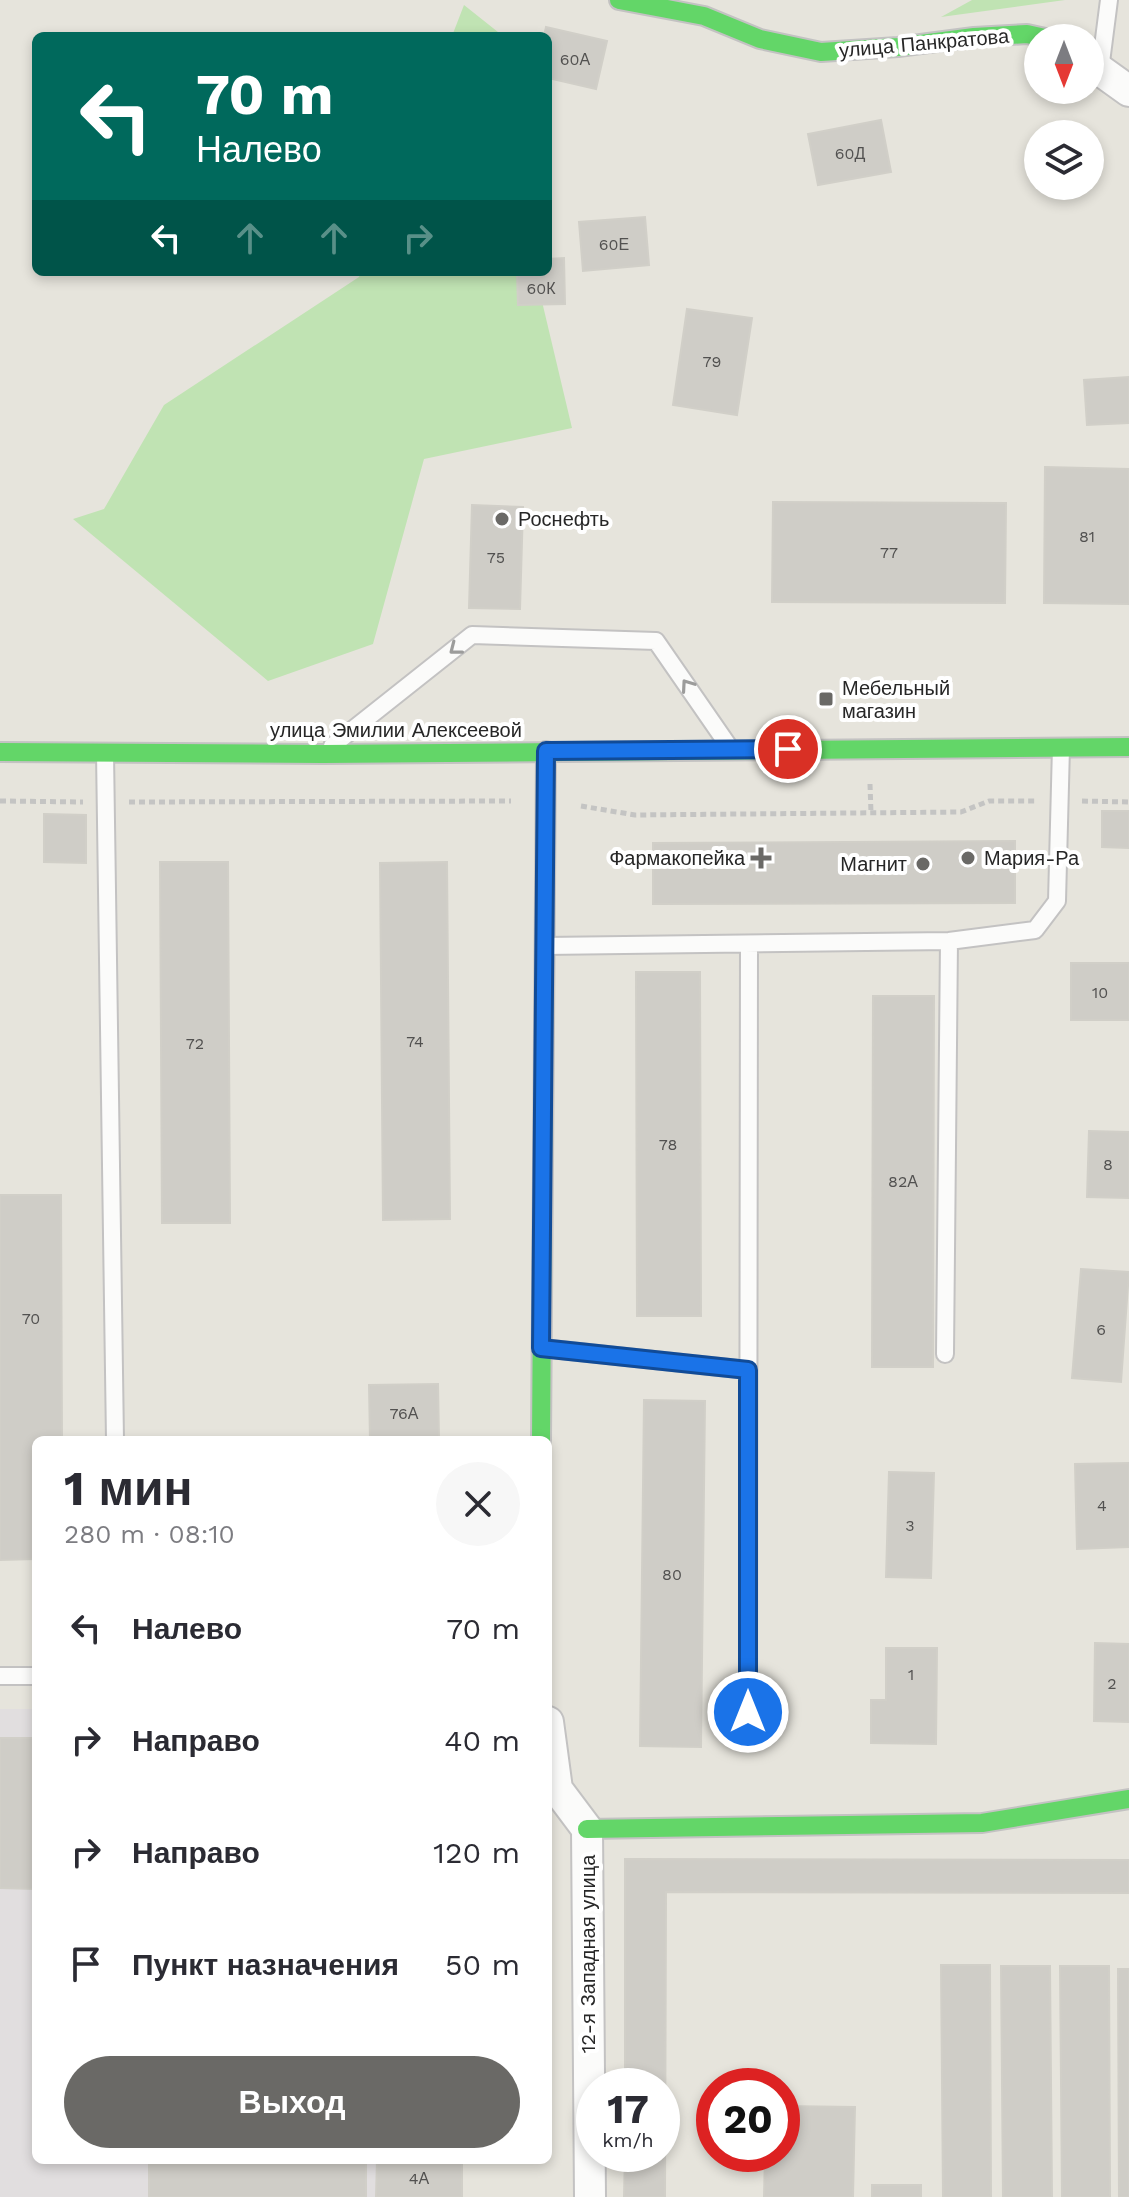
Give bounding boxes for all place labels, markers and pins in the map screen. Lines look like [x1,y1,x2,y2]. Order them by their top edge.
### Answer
place label: Роснефть [518,507,609,531]
marker: Роснефть [493,510,511,528]
place label: Мебельный магазин [842,676,950,723]
marker: Мебельный магазин [817,690,835,708]
pin [754,715,822,783]
place label: Фармакопейка [609,846,746,870]
place label: Мария-Ра [984,846,1080,870]
marker: Фармакопейка [752,849,770,867]
marker: Мария-Ра [959,849,977,867]
place label: Магнит [840,852,907,876]
marker: Магнит [914,855,932,873]

